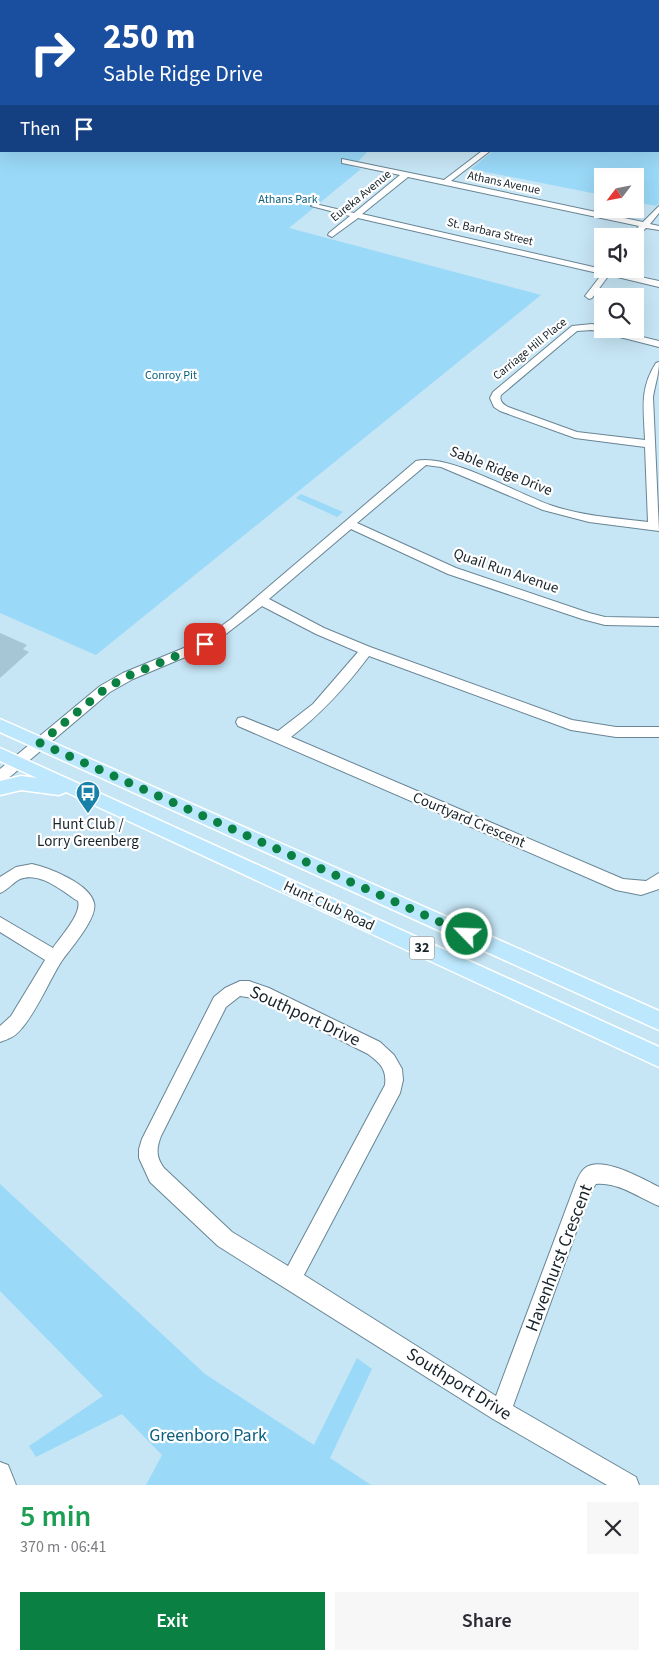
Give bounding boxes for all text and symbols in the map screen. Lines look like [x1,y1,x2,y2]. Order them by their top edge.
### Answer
text: 250 m [103,12,195,62]
icon: right [20,20,85,85]
text: Sable Ridge Drive [103,58,263,90]
icon: arrive [70,115,98,143]
text: Then [20,116,60,143]
street label: Eureka Avenue [327,166,395,226]
street label: Athans Avenue [466,167,542,199]
north arrow [594,168,644,218]
map controls [594,168,644,338]
park label: Athans Park [258,191,318,208]
street label: St. Barbara Street [445,214,535,250]
button: sound [594,228,644,278]
button: search [594,288,644,338]
street label: Carriage Hill Place [489,314,571,384]
park label: Conroy Pit [145,367,197,384]
street label: Sable Ridge Drive [447,441,555,501]
street label: Quail Run Avenue [450,543,562,599]
pin [184,623,226,665]
icon: arrive [191,630,219,658]
bus stop icon: Hunt Club / Lorry Greenberg [75,780,101,814]
street label: Courtyard Crescent [410,787,528,853]
place label: Hunt Club / Lorry Greenberg [37,814,139,852]
street label: Hunt Club Road [280,876,378,936]
position arrow [440,907,492,959]
road number: 32 [410,936,434,960]
street label: Southport Drive [245,979,365,1053]
street label: Havenhurst Crescent [519,1181,599,1335]
street label: Southport Drive [402,1342,516,1426]
park label: Greenboro Park [149,1423,267,1448]
text: 5 min [20,1495,91,1538]
button: close [587,1502,639,1554]
text: 370 m · 06:41 [20,1536,107,1558]
button: Exit [20,1592,325,1650]
button: Share [335,1592,639,1650]

